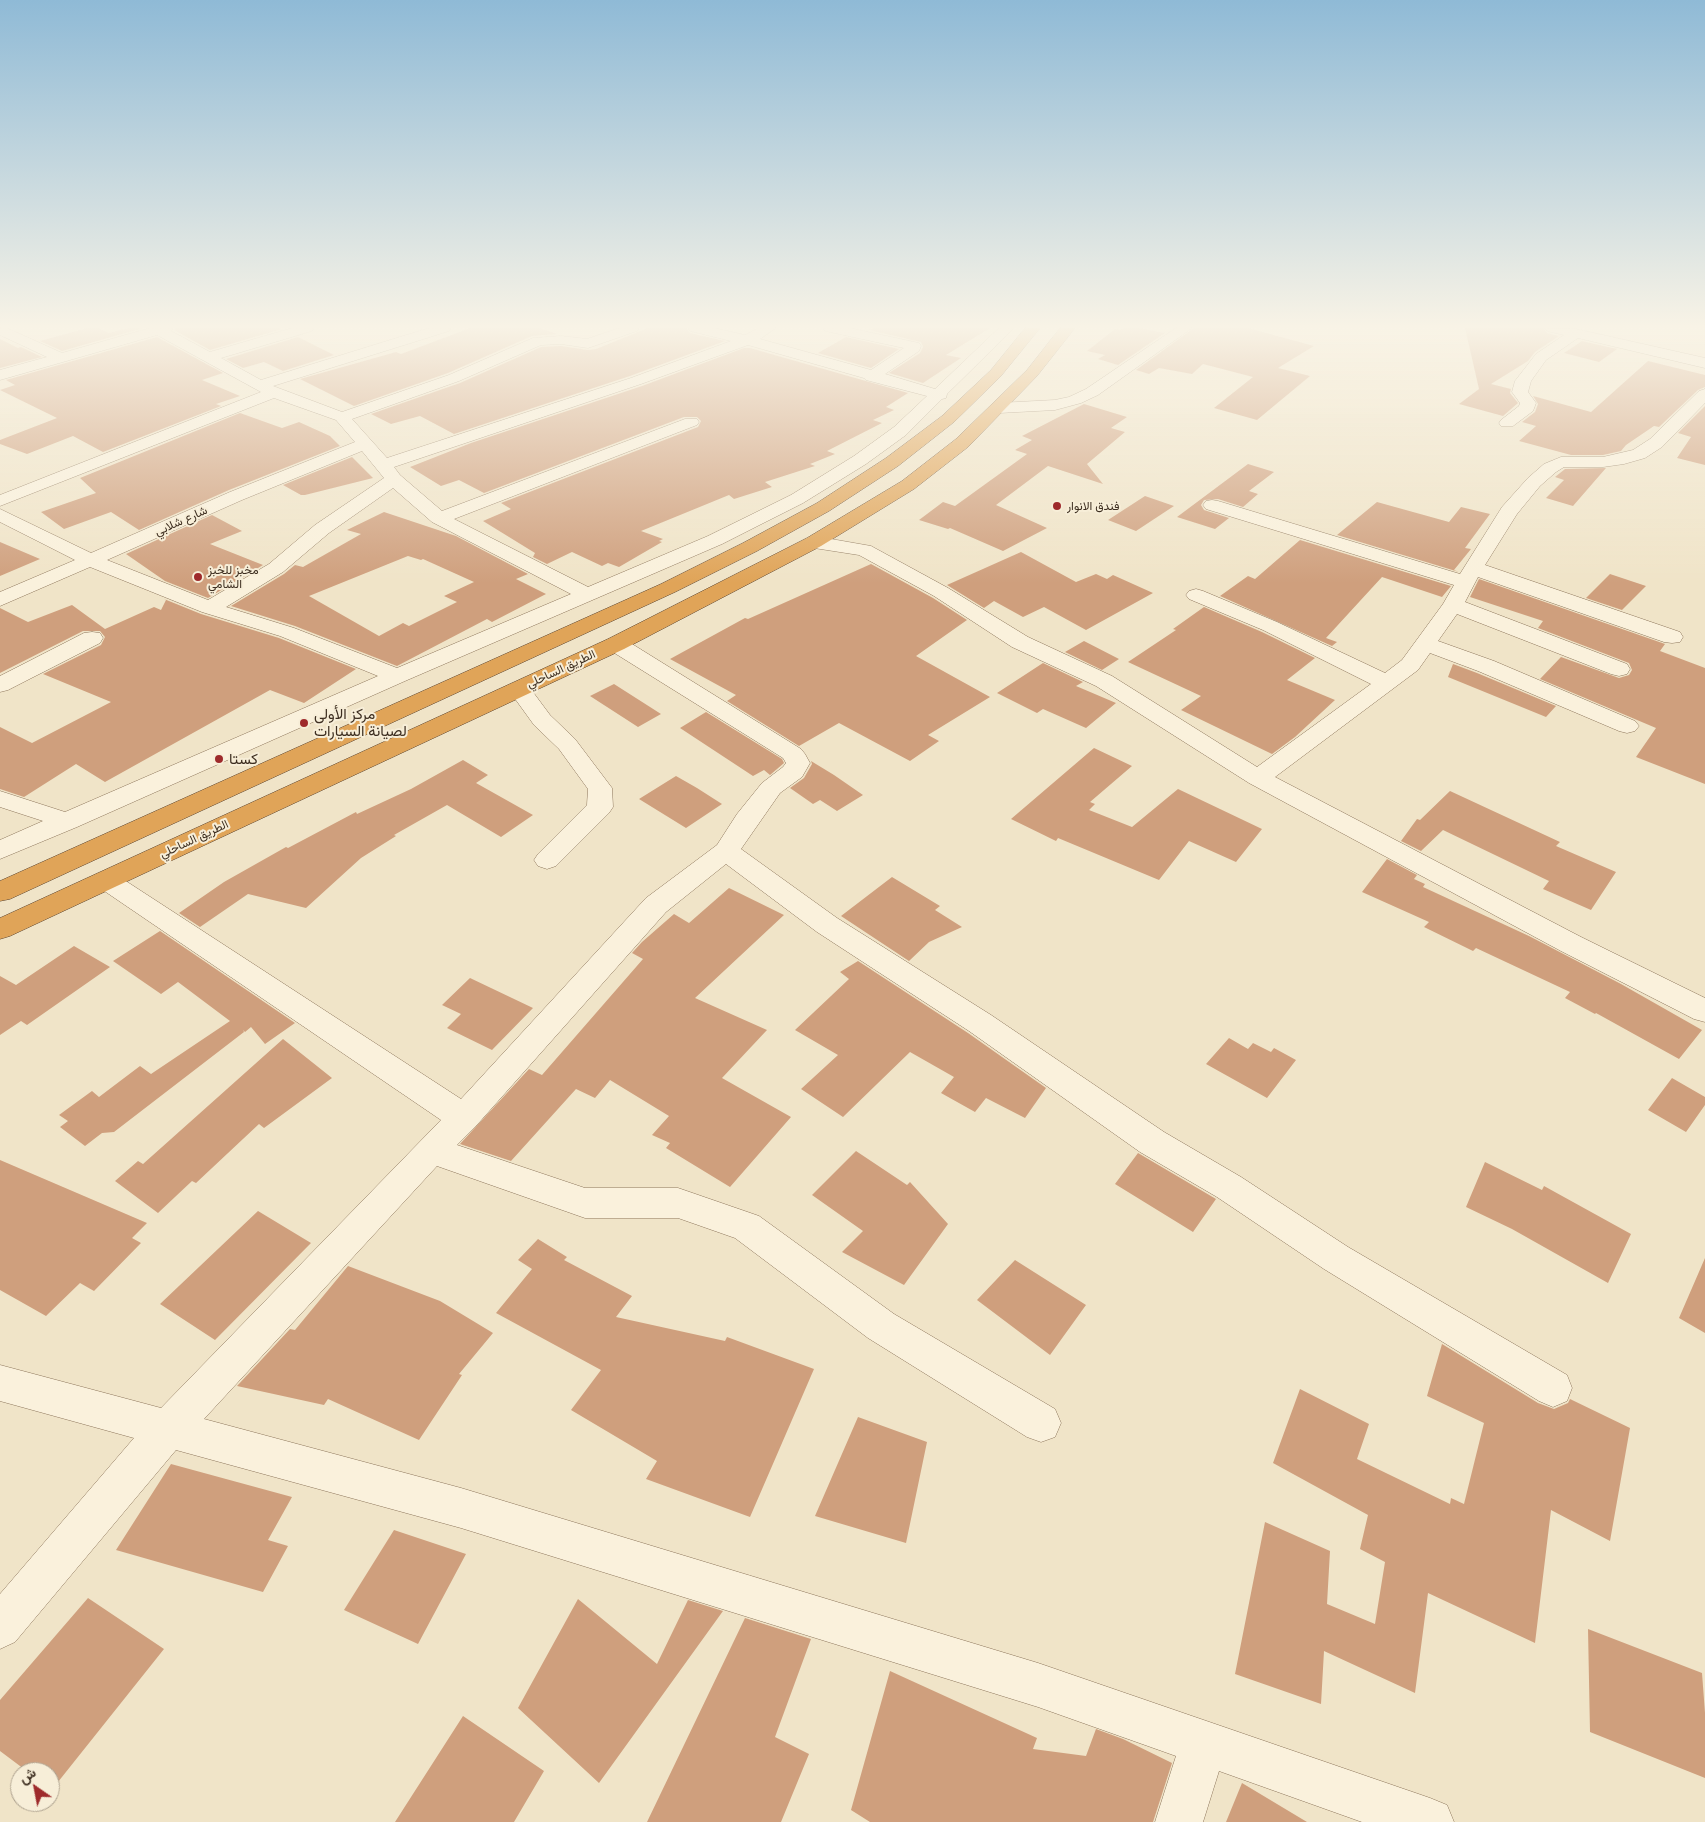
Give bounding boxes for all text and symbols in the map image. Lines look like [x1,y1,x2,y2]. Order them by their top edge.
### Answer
place label: فندق الانوار [1067,499,1119,513]
marker: فندق الانوار [1051,500,1063,512]
street label: شارع شلابي [152,503,210,539]
place label: مخبز للخبز الشامي [208,563,259,591]
marker: مخبز للخبز الشامي [192,571,204,583]
street label: الطريق الساحلي [524,647,598,691]
place label: مركز الأولى لصيانة السيارات [314,705,407,740]
marker: مركز الأولى لصيانة السيارات [298,717,310,729]
place label: كستا [229,750,258,768]
marker: كستا [213,753,225,765]
street label: الطريق الساحلي [157,817,231,861]
north arrow [10,1762,60,1812]
text: ش [15,1762,39,1787]

